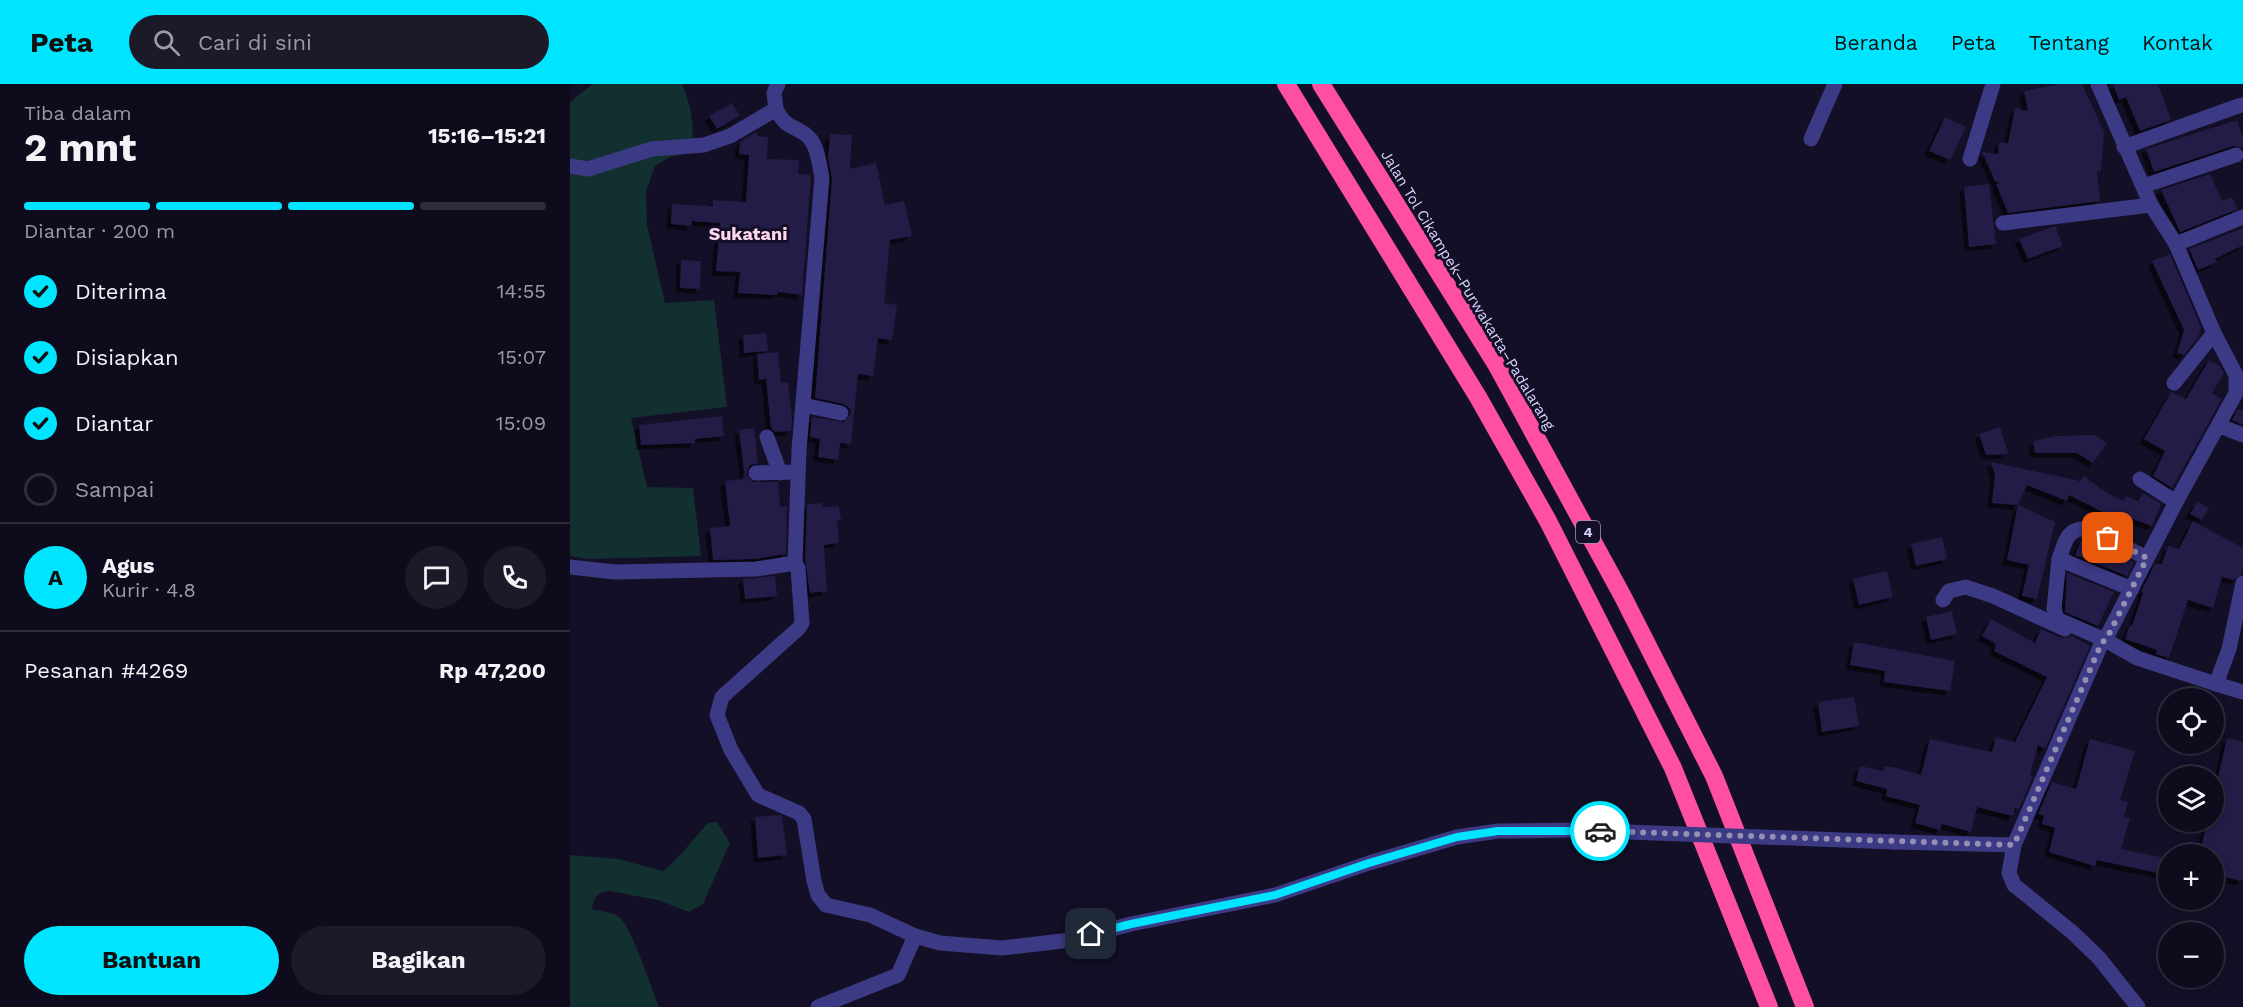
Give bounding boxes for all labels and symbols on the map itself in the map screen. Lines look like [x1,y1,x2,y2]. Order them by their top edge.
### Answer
street label: Jalan Tol Cikampek–Purwakarta–Padalarang [1377,147,1559,433]
district label: Sukatani [709,223,787,244]
pin [2082,512,2133,563]
road number: 4 [1576,521,1600,543]
courier [1570,801,1630,861]
pin [1065,908,1116,959]

